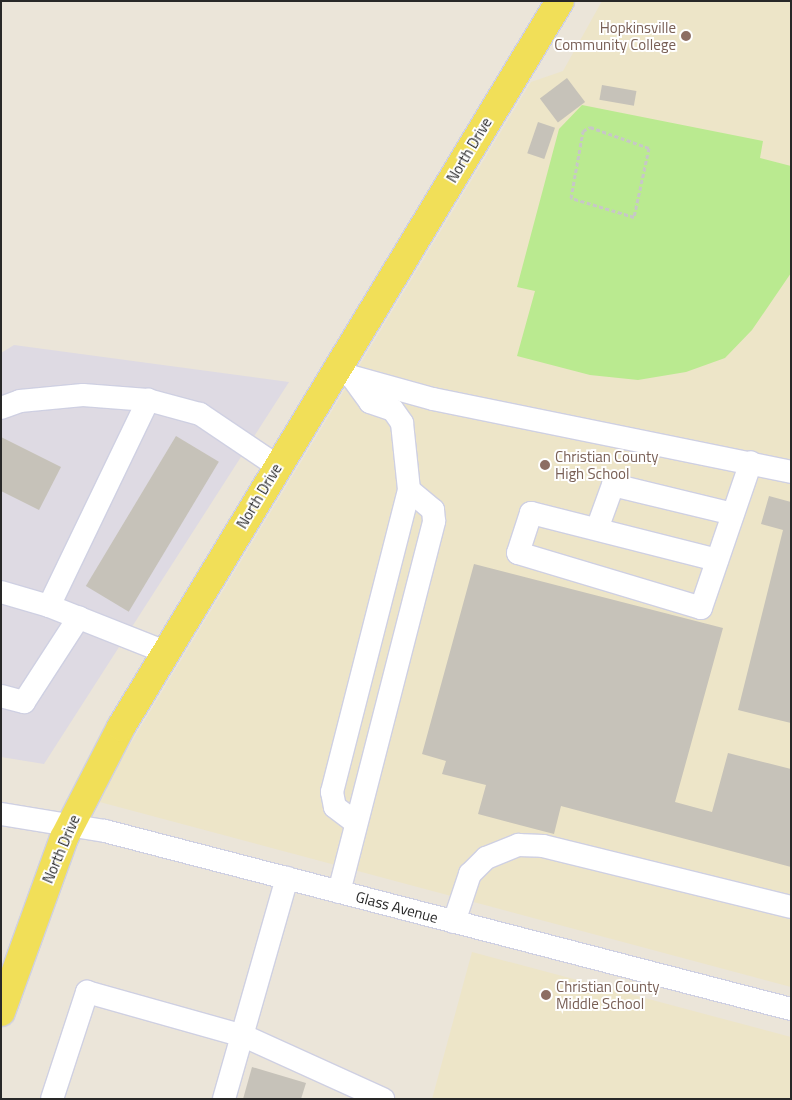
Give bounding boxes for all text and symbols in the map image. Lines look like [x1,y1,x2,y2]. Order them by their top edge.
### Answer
place label: Hopkinsville Community College [554,18,676,53]
marker: Hopkinsville Community College [680,30,692,42]
street label: North Drive [443,114,495,186]
place label: Christian County High School [555,447,658,482]
marker: Christian County High School [539,459,551,471]
street label: North Drive [233,460,285,532]
street label: North Drive [39,812,83,886]
street label: Glass Avenue [354,887,440,927]
place label: Christian County Middle School [556,977,659,1012]
marker: Christian County Middle School [540,989,552,1001]

